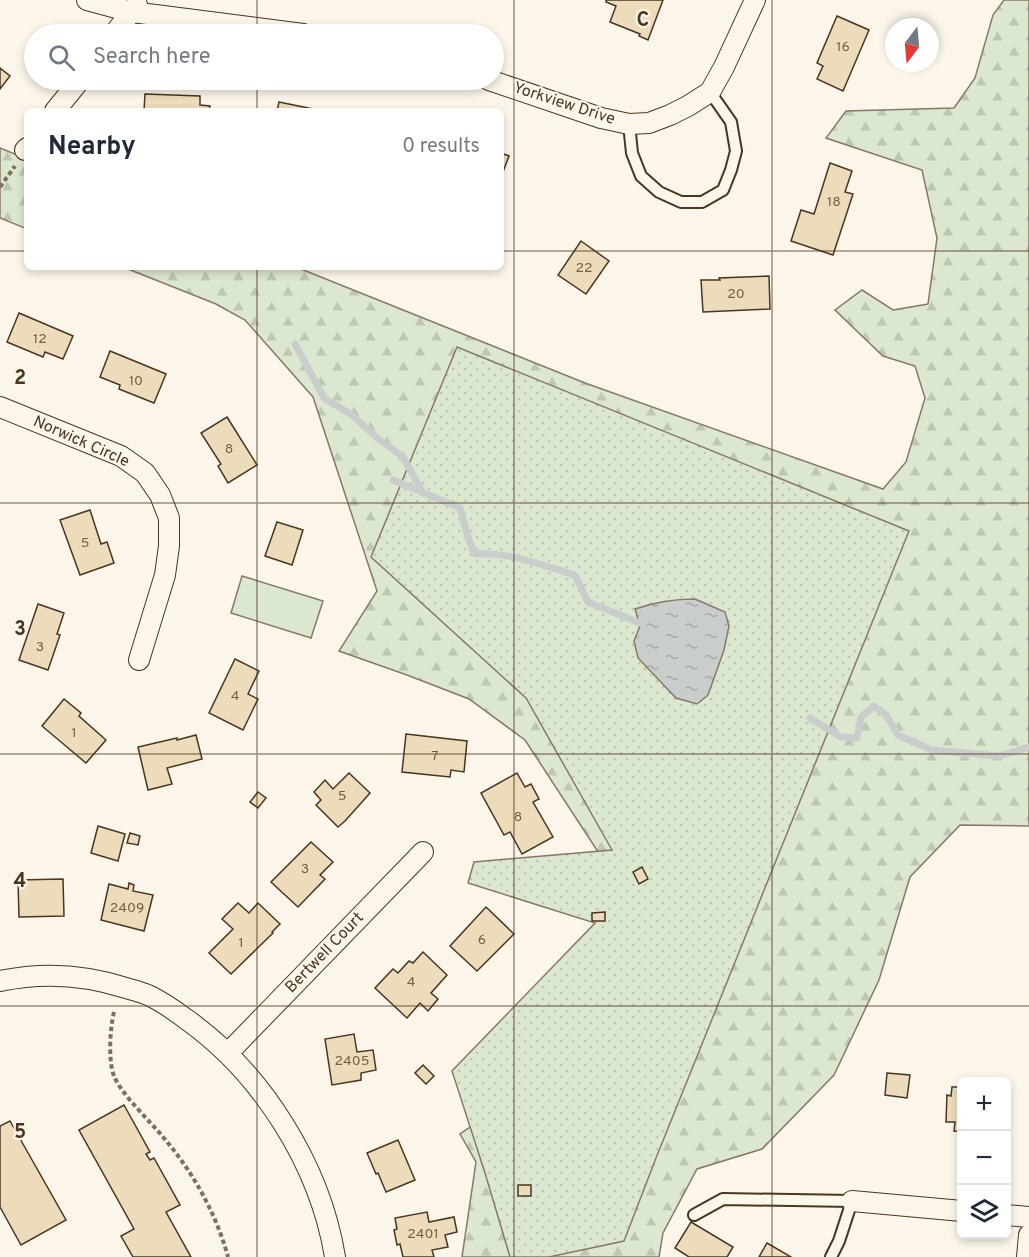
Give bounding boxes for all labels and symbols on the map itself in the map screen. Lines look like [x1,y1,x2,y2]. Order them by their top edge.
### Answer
text: C [637,8,649,34]
north arrow [885,18,939,72]
house number: 16 [836,39,850,56]
street label: Yorkview Drive [511,78,617,130]
house number: 18 [827,194,841,211]
house number: 22 [575,260,593,277]
house number: 20 [727,286,745,303]
house number: 12 [33,331,47,348]
text: 2 [14,366,26,392]
house number: 10 [129,373,143,390]
street label: Norwick Circle [30,412,132,472]
house number: 8 [225,441,233,458]
house number: 5 [81,535,89,552]
text: 3 [14,617,26,643]
house number: 3 [36,639,44,656]
house number: 4 [231,688,239,705]
house number: 1 [71,725,77,742]
house number: 7 [431,748,439,765]
house number: 5 [338,788,346,805]
house number: 8 [514,809,522,826]
house number: 3 [301,861,309,878]
text: 4 [14,869,26,895]
house number: 2409 [110,900,144,917]
street label: Bertwell Court [281,908,369,998]
house number: 6 [478,932,486,949]
house number: 1 [238,935,244,952]
house number: 4 [407,974,415,991]
house number: 2405 [335,1053,369,1070]
text: 5 [14,1120,26,1146]
house number: 2401 [407,1226,439,1243]

